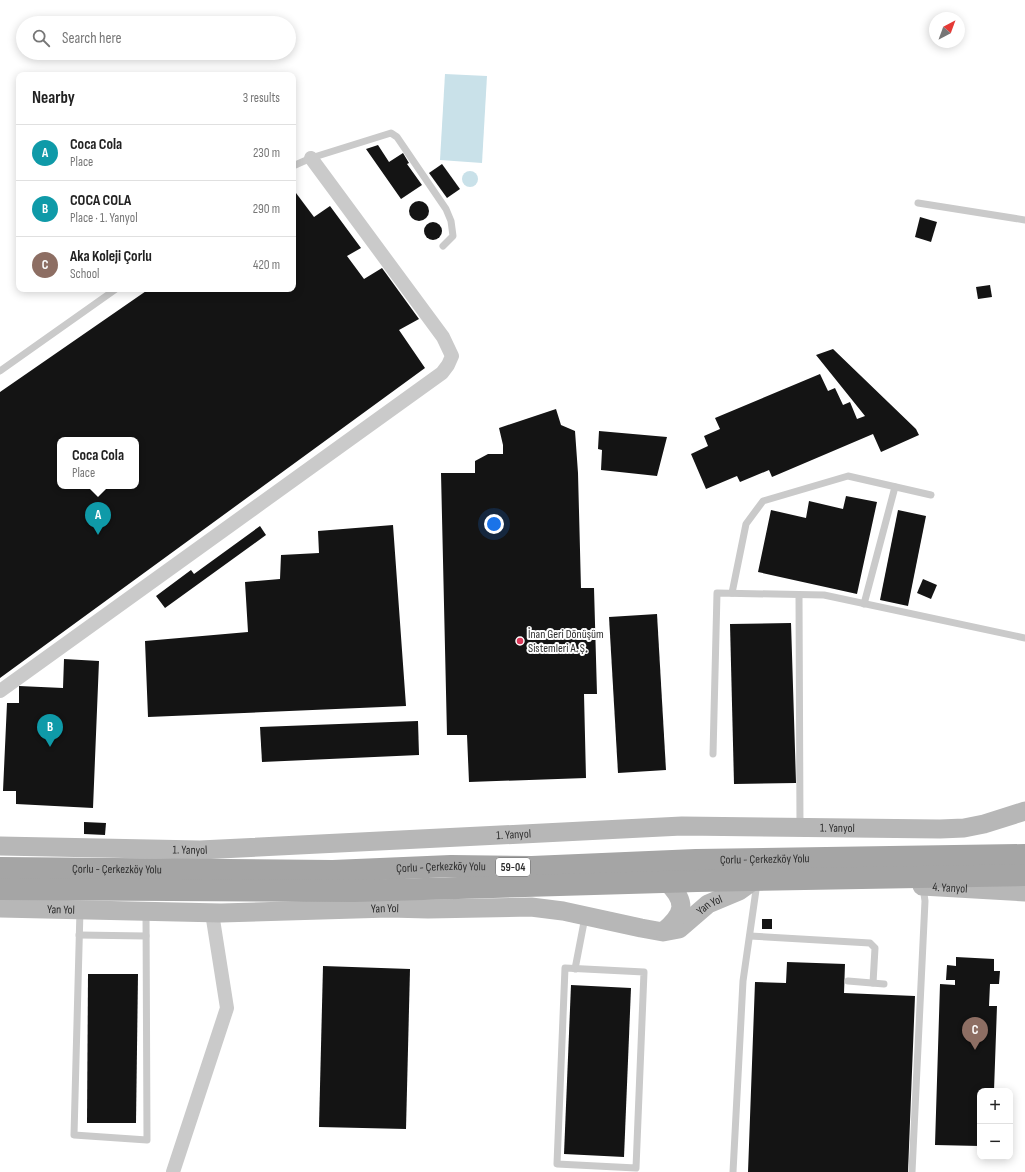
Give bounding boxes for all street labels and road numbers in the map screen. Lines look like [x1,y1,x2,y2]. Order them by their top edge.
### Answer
street label: 1. Yanyol [820,821,855,836]
street label: 1. Yanyol [496,827,531,843]
street label: 1. Yanyol [172,842,208,858]
street label: Çorlu - Çerkezköy Yolu [720,851,810,868]
road number: 59-04 [496,858,530,876]
street label: Çorlu - Çerkezköy Yolu [396,859,486,876]
street label: Çorlu - Çerkezköy Yolu [72,862,162,877]
street label: 4. Yanyol [932,880,968,897]
street label: Yan Yol [694,892,725,919]
street label: Yan Yol [371,901,399,917]
street label: Yan Yol [47,902,75,918]

